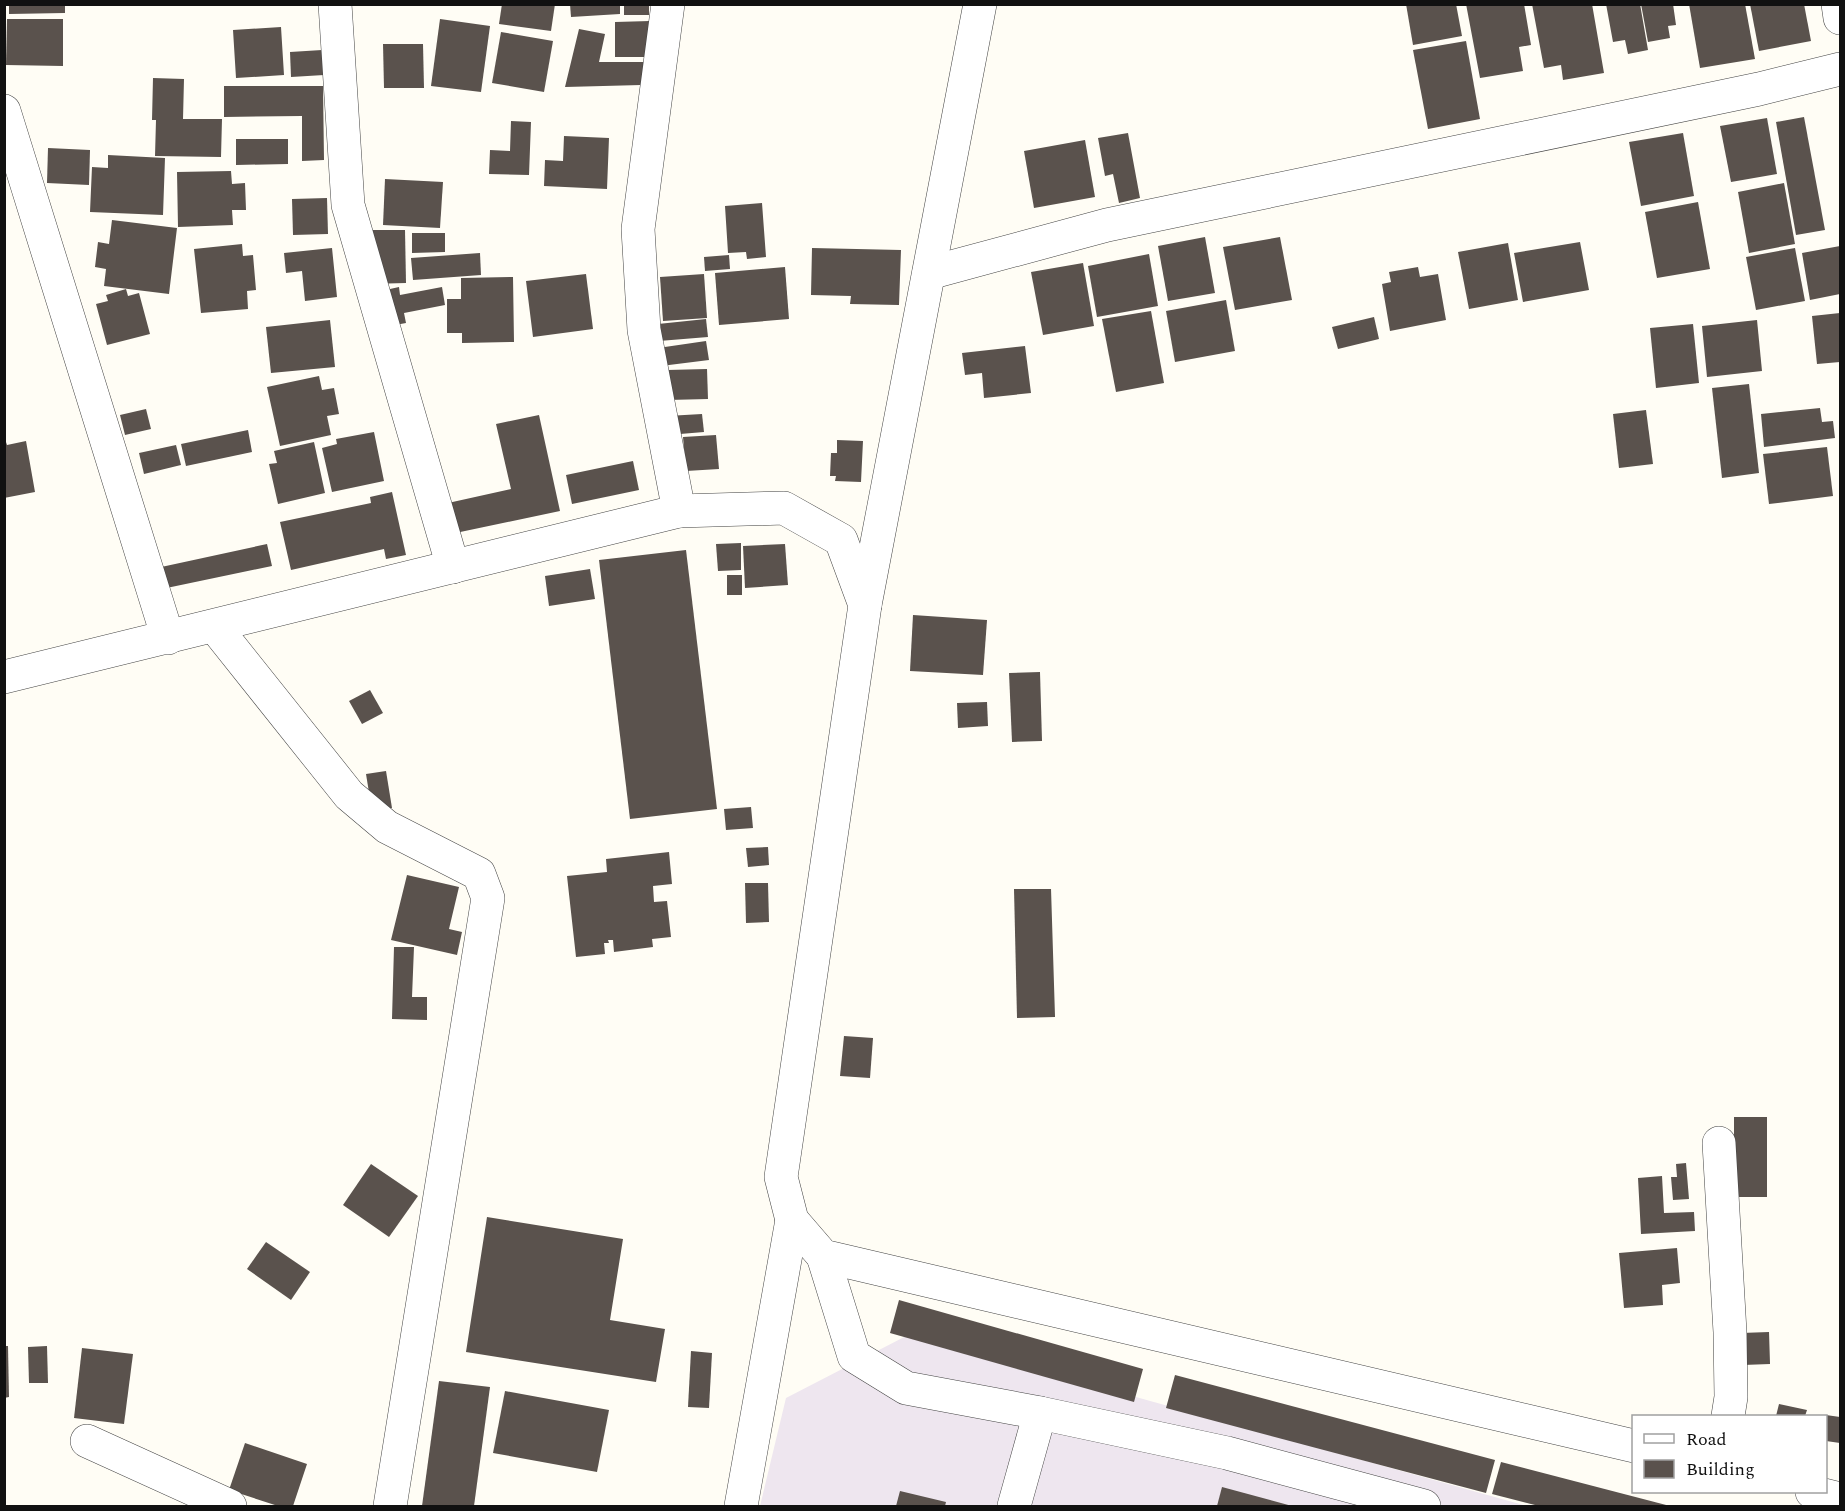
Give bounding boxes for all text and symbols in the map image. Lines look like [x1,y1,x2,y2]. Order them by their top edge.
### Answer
legend [1632,1415,1827,1493]
text: Road [1686,1426,1727,1453]
text: Building [1686,1456,1755,1483]

